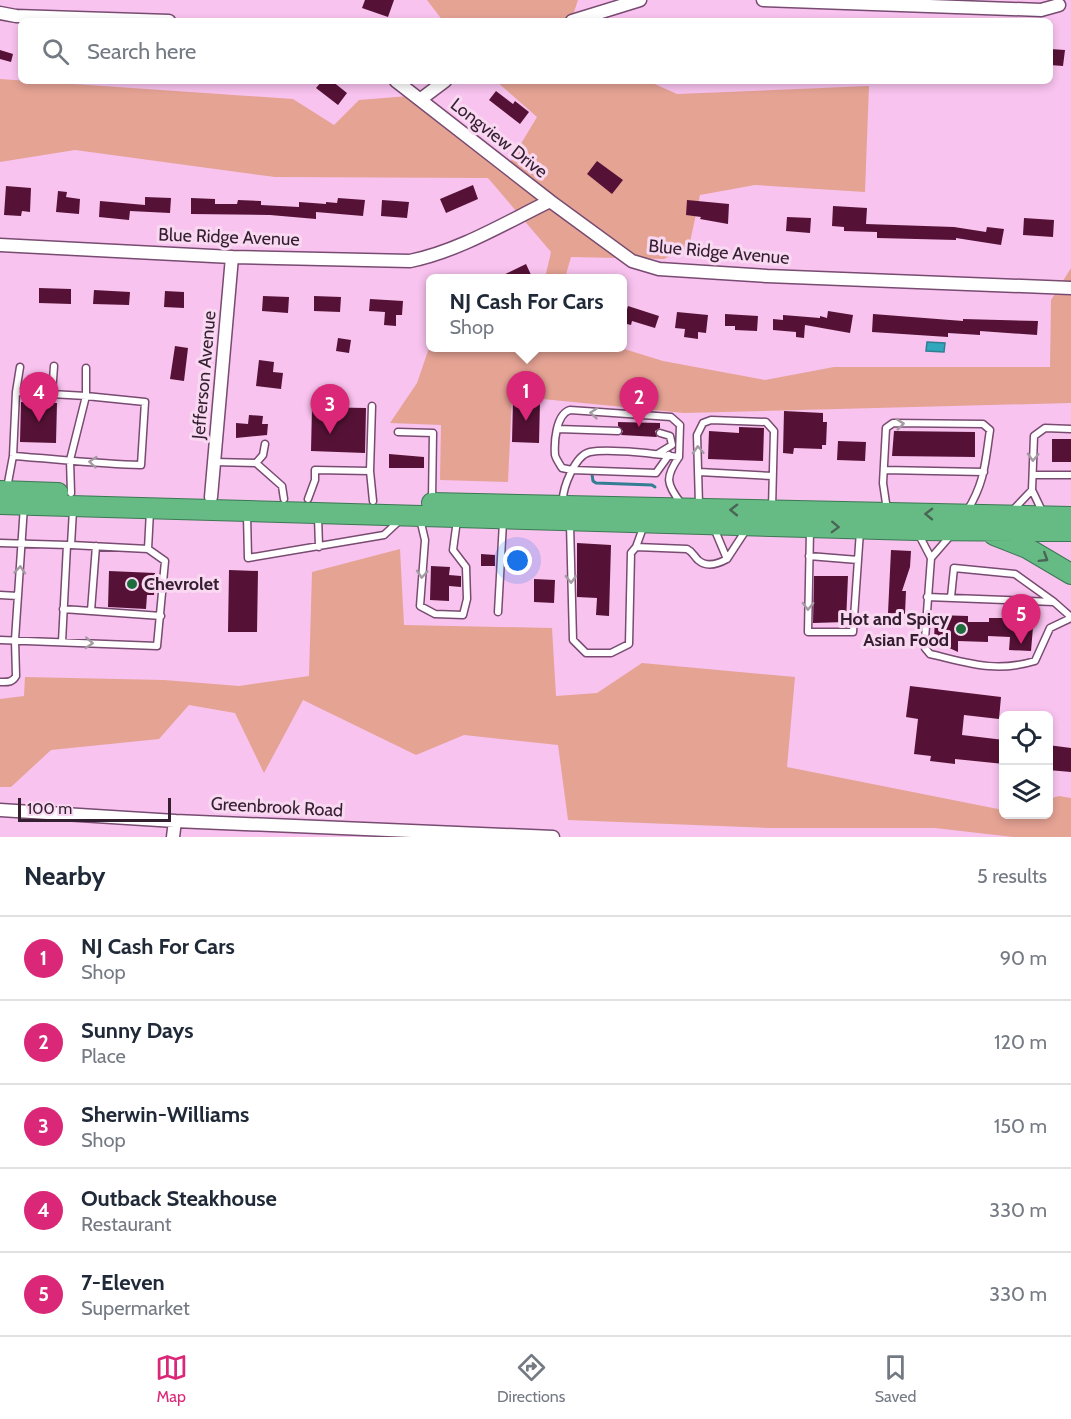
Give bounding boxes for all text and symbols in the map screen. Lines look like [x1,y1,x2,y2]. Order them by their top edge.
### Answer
search box [18,18,1053,84]
icon: search [39,35,72,68]
text: Search here [87,38,196,65]
street label: Longview Drive [446,93,552,183]
street label: Blue Ridge Avenue [158,224,300,250]
street label: Blue Ridge Avenue [648,235,790,269]
popup [426,274,627,352]
text: NJ Cash For Cars [450,288,603,315]
street label: Jefferson Avenue [187,310,221,441]
text: Shop [450,315,494,339]
pin: 4 [20,372,58,422]
pin: 1 [506,372,546,421]
pin: 2 [620,378,658,427]
pin: 3 [310,384,350,434]
one-way arrow [589,407,598,420]
one-way arrow [895,418,905,431]
one-way arrow [691,446,704,455]
one-way arrow [1027,452,1039,461]
one-way arrow [88,456,97,469]
one-way arrow [729,504,738,516]
one-way arrow [924,508,933,520]
one-way arrow [831,521,840,534]
your location [503,546,532,575]
one-way arrow [1038,551,1048,563]
one-way arrow [13,566,26,575]
one-way arrow [416,569,429,578]
place label: Chevrolet [144,573,219,595]
one-way arrow [565,574,578,583]
marker: Chevrolet [125,577,139,591]
pin: 5 [1002,594,1040,644]
one-way arrow [802,602,814,611]
place label: Hot and Spicy Asian Food [840,608,949,651]
marker: Hot and Spicy Asian Food [954,622,968,636]
one-way arrow [85,637,94,650]
map controls [999,711,1053,819]
button: locate [999,711,1053,765]
button: layers [999,765,1053,819]
street label: Greenbrook Road [210,793,344,821]
scale bar [18,795,171,822]
text: 100 m [27,799,72,818]
text: Nearby [24,860,105,892]
text: 5 results [977,864,1047,888]
text: NJ Cash For Cars [81,933,235,960]
text: 1 [40,946,47,970]
text: 90 m [1000,946,1047,970]
text: Shop [81,960,126,984]
text: Sunny Days [81,1017,194,1044]
text: 2 [38,1030,49,1054]
text: 120 m [994,1030,1047,1054]
text: Place [81,1044,126,1068]
text: Sherwin-Williams [81,1101,249,1128]
text: 3 [38,1114,49,1138]
text: 150 m [994,1114,1047,1138]
text: Shop [81,1128,126,1152]
text: Outback Steakhouse [81,1185,277,1212]
text: 4 [37,1198,50,1222]
text: 330 m [989,1198,1047,1222]
text: Restaurant [81,1212,172,1236]
text: 7-Eleven [81,1269,165,1296]
text: 5 [38,1282,49,1306]
text: 330 m [989,1282,1047,1306]
text: Supermarket [81,1296,190,1320]
tab: Map [155,1351,188,1406]
tab: Directions [497,1351,565,1406]
tab: Saved [875,1351,916,1406]

